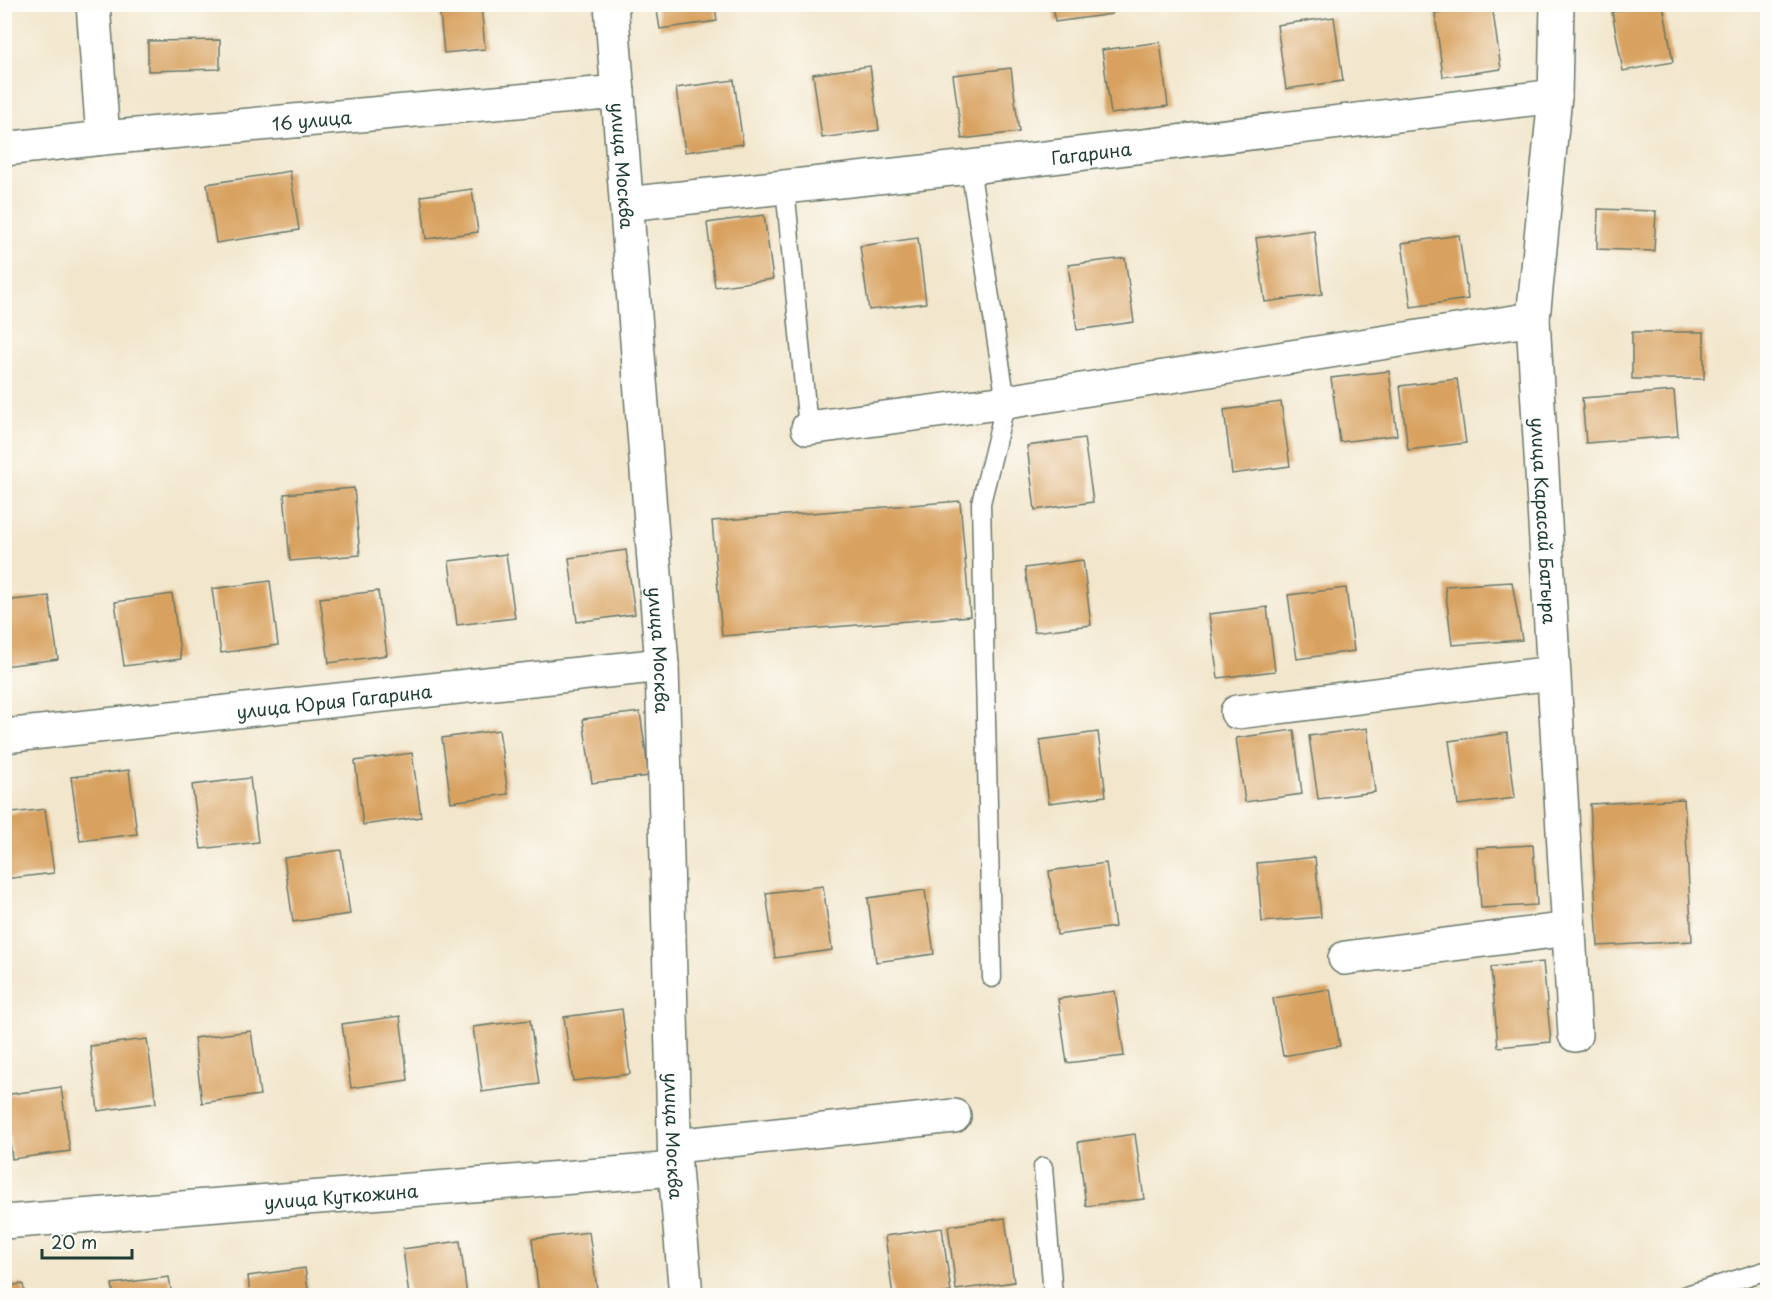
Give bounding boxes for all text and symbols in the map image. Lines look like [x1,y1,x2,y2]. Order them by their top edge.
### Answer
street label: улица Москва [605,101,642,230]
street label: 16 улица [271,102,353,136]
street label: Гагарина [1049,134,1134,171]
street label: улица Карасай Батыра [1525,416,1564,625]
street label: улица Москва [643,586,677,714]
street label: улица Юрия Гагарина [235,676,434,724]
street label: улица Москва [659,1072,691,1201]
street label: улица Куткожина [263,1176,420,1215]
scale bar [42,1222,132,1260]
text: 20 m [51,1228,97,1255]

